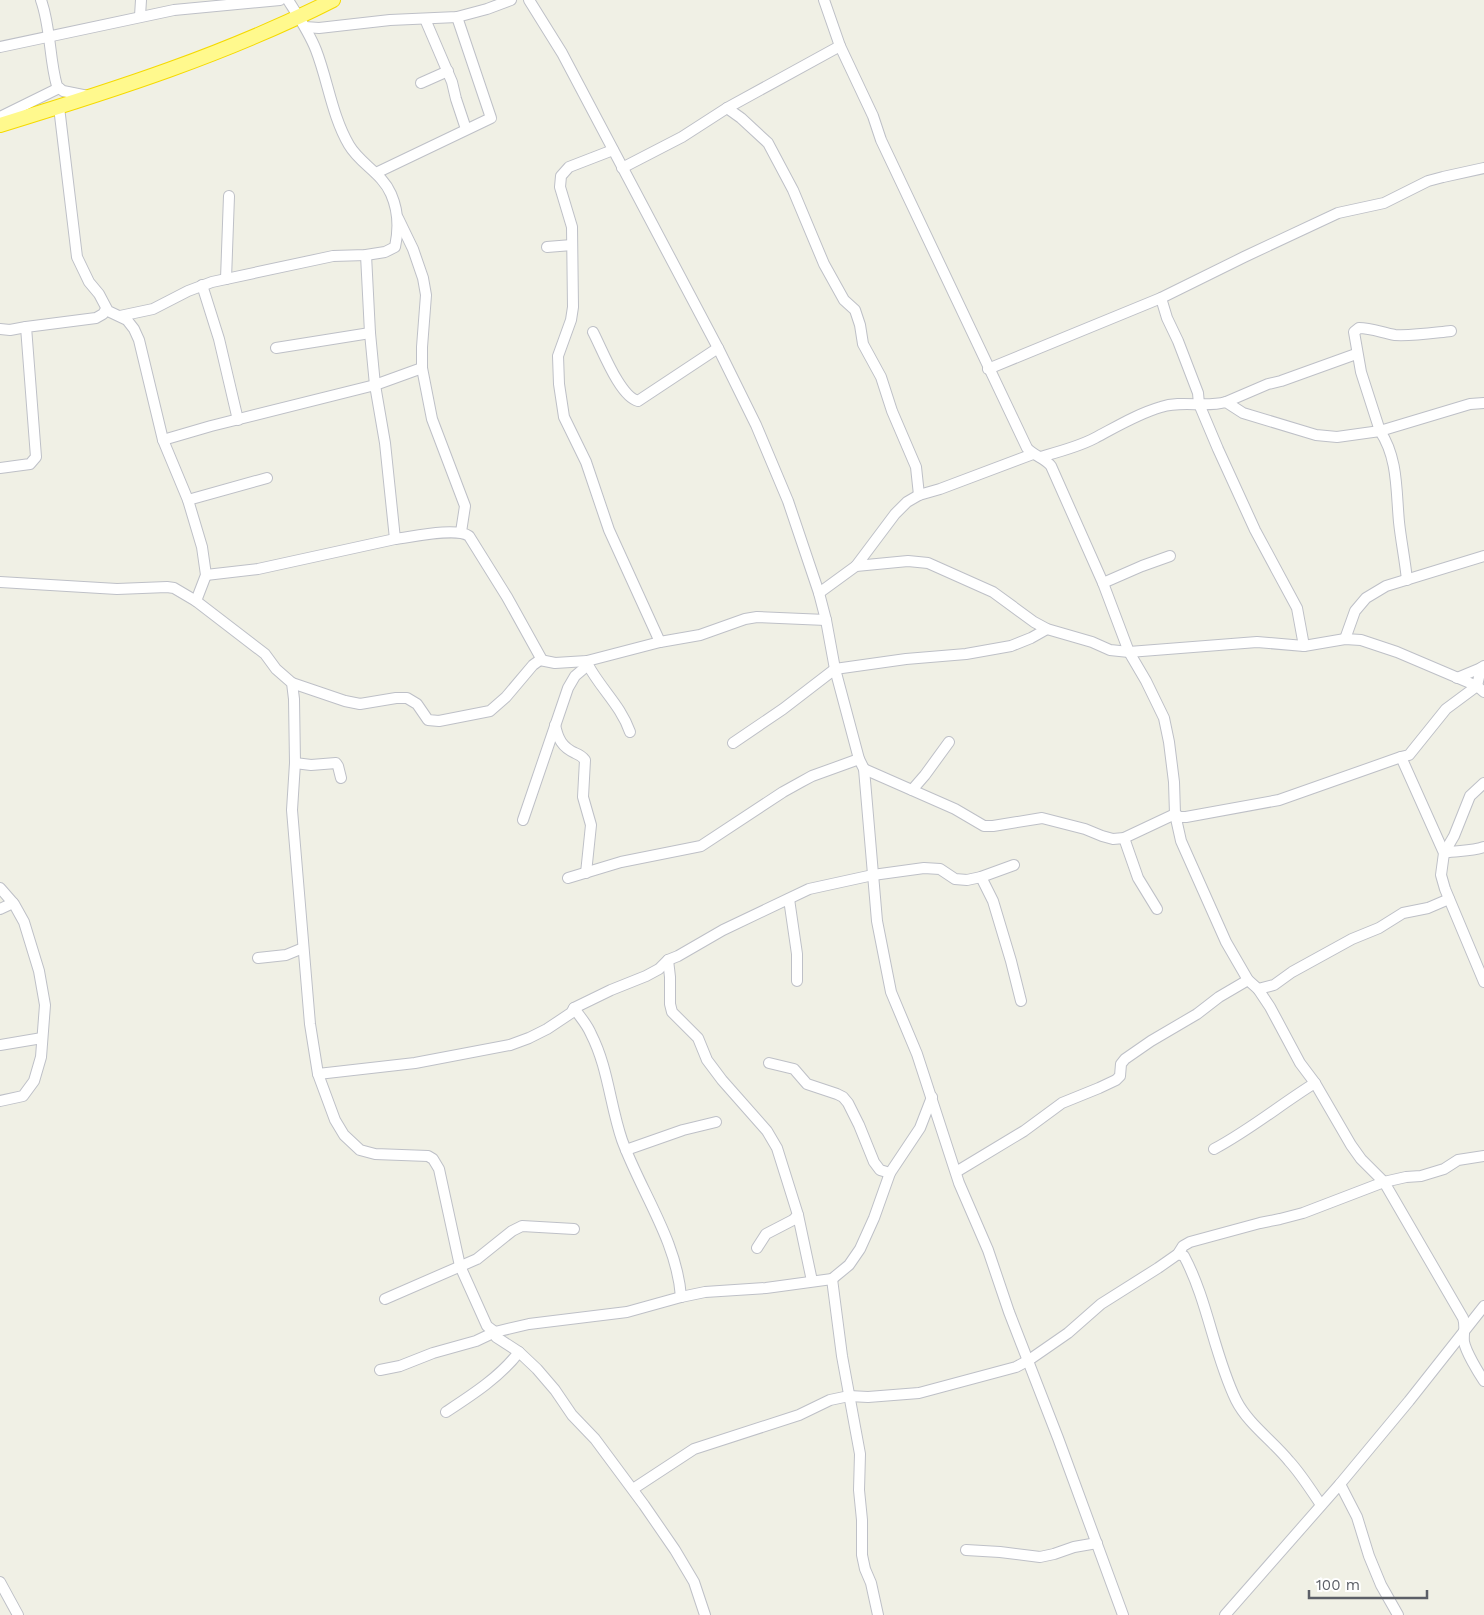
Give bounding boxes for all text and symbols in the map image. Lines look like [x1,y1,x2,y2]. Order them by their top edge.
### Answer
scale bar [1309,1568,1426,1600]
text: 100 m [1316,1576,1360,1594]

